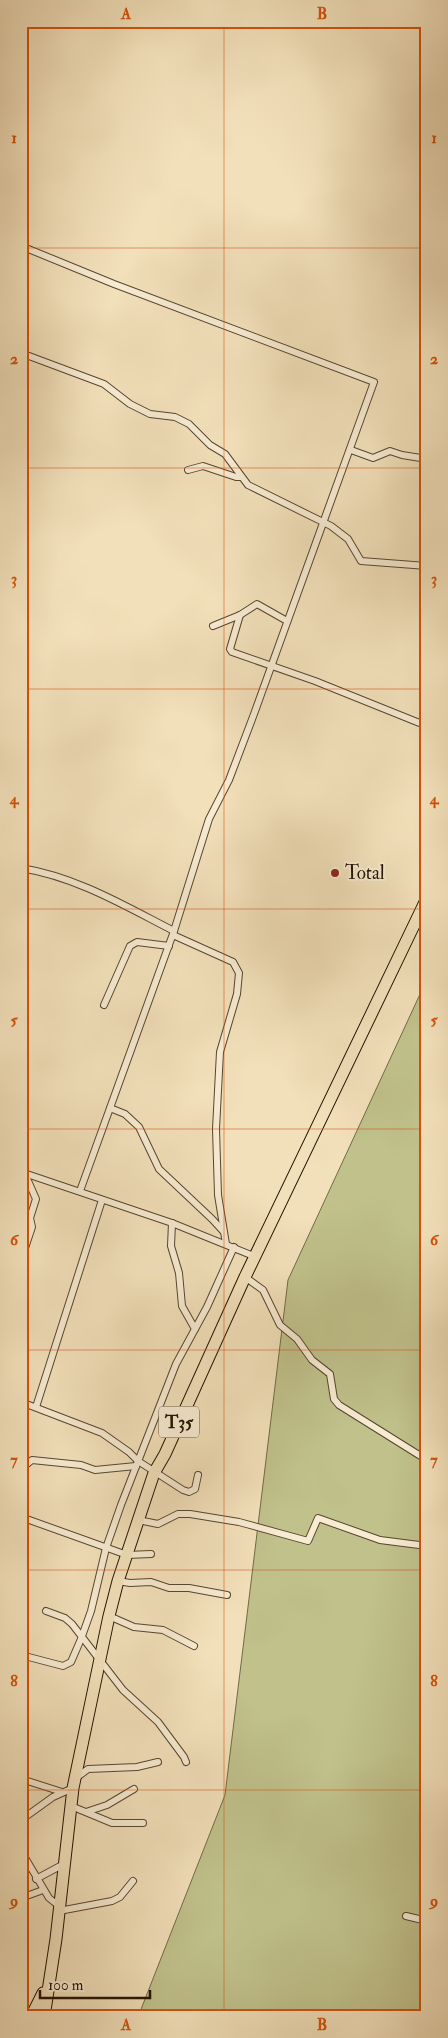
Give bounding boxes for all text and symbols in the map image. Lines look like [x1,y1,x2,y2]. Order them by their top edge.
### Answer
text: A [120,4,132,24]
text: B [317,4,327,24]
text: 1 [11,128,17,148]
text: 1 [431,128,437,148]
text: 2 [10,349,18,369]
text: 2 [430,349,438,369]
text: 3 [11,569,17,589]
text: 3 [431,569,437,589]
text: 4 [9,789,20,809]
text: 4 [429,789,440,809]
place label: Total [345,861,385,885]
marker: Total [329,867,341,879]
text: 5 [10,1010,18,1030]
text: 5 [430,1010,438,1030]
text: 6 [10,1230,20,1250]
text: 6 [430,1230,440,1250]
road number: T35 [159,1406,199,1438]
text: 7 [10,1450,18,1470]
text: 7 [430,1450,438,1470]
text: 8 [10,1671,18,1691]
text: 8 [430,1671,438,1691]
text: 9 [8,1891,18,1911]
text: 9 [428,1891,438,1911]
scale bar [40,1968,150,2000]
text: 100 m [48,1976,84,1995]
text: A [120,2015,132,2035]
text: B [317,2015,327,2035]

